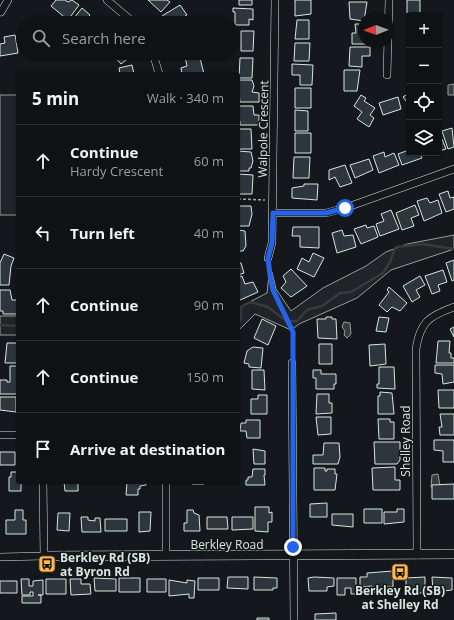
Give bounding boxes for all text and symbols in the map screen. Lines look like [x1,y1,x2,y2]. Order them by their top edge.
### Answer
north arrow [358,12,394,48]
map controls [406,12,442,156]
button: + [406,12,442,48]
search box [16,16,240,60]
icon: search [30,27,52,49]
text: Search here [62,28,146,48]
button: − [406,48,442,84]
street label: Walpole Crescent [254,80,272,178]
button: locate [406,84,442,120]
text: 5 min [32,87,79,110]
text: Walk · 340 m [147,89,224,107]
button: layers [406,120,442,156]
text: Continue [70,142,138,162]
icon: ahead [32,150,54,172]
text: 60 m [194,152,224,170]
text: Hardy Crescent [70,162,163,180]
route start [336,199,354,217]
icon: left [32,222,54,244]
text: Turn left [70,223,135,243]
text: 40 m [194,224,224,242]
icon: ahead [32,294,54,316]
text: Continue [70,295,138,315]
text: 90 m [194,296,224,314]
icon: ahead [32,366,54,388]
text: Continue [70,367,138,387]
text: 150 m [186,368,224,386]
street label: Shelley Road [397,405,414,477]
icon: arrive [32,438,54,460]
text: Arrive at destination [70,439,225,459]
street label: Berkley Road [190,536,264,553]
route end [284,538,302,556]
place label: Berkley Rd (SB) at Byron Rd [60,549,150,580]
bus stop icon: Berkley Rd (SB) at Byron Rd [37,554,57,574]
bus stop icon: Berkley Rd (SB) at Shelley Rd [390,562,410,582]
place label: Berkley Rd (SB) at Shelley Rd [355,582,445,613]

